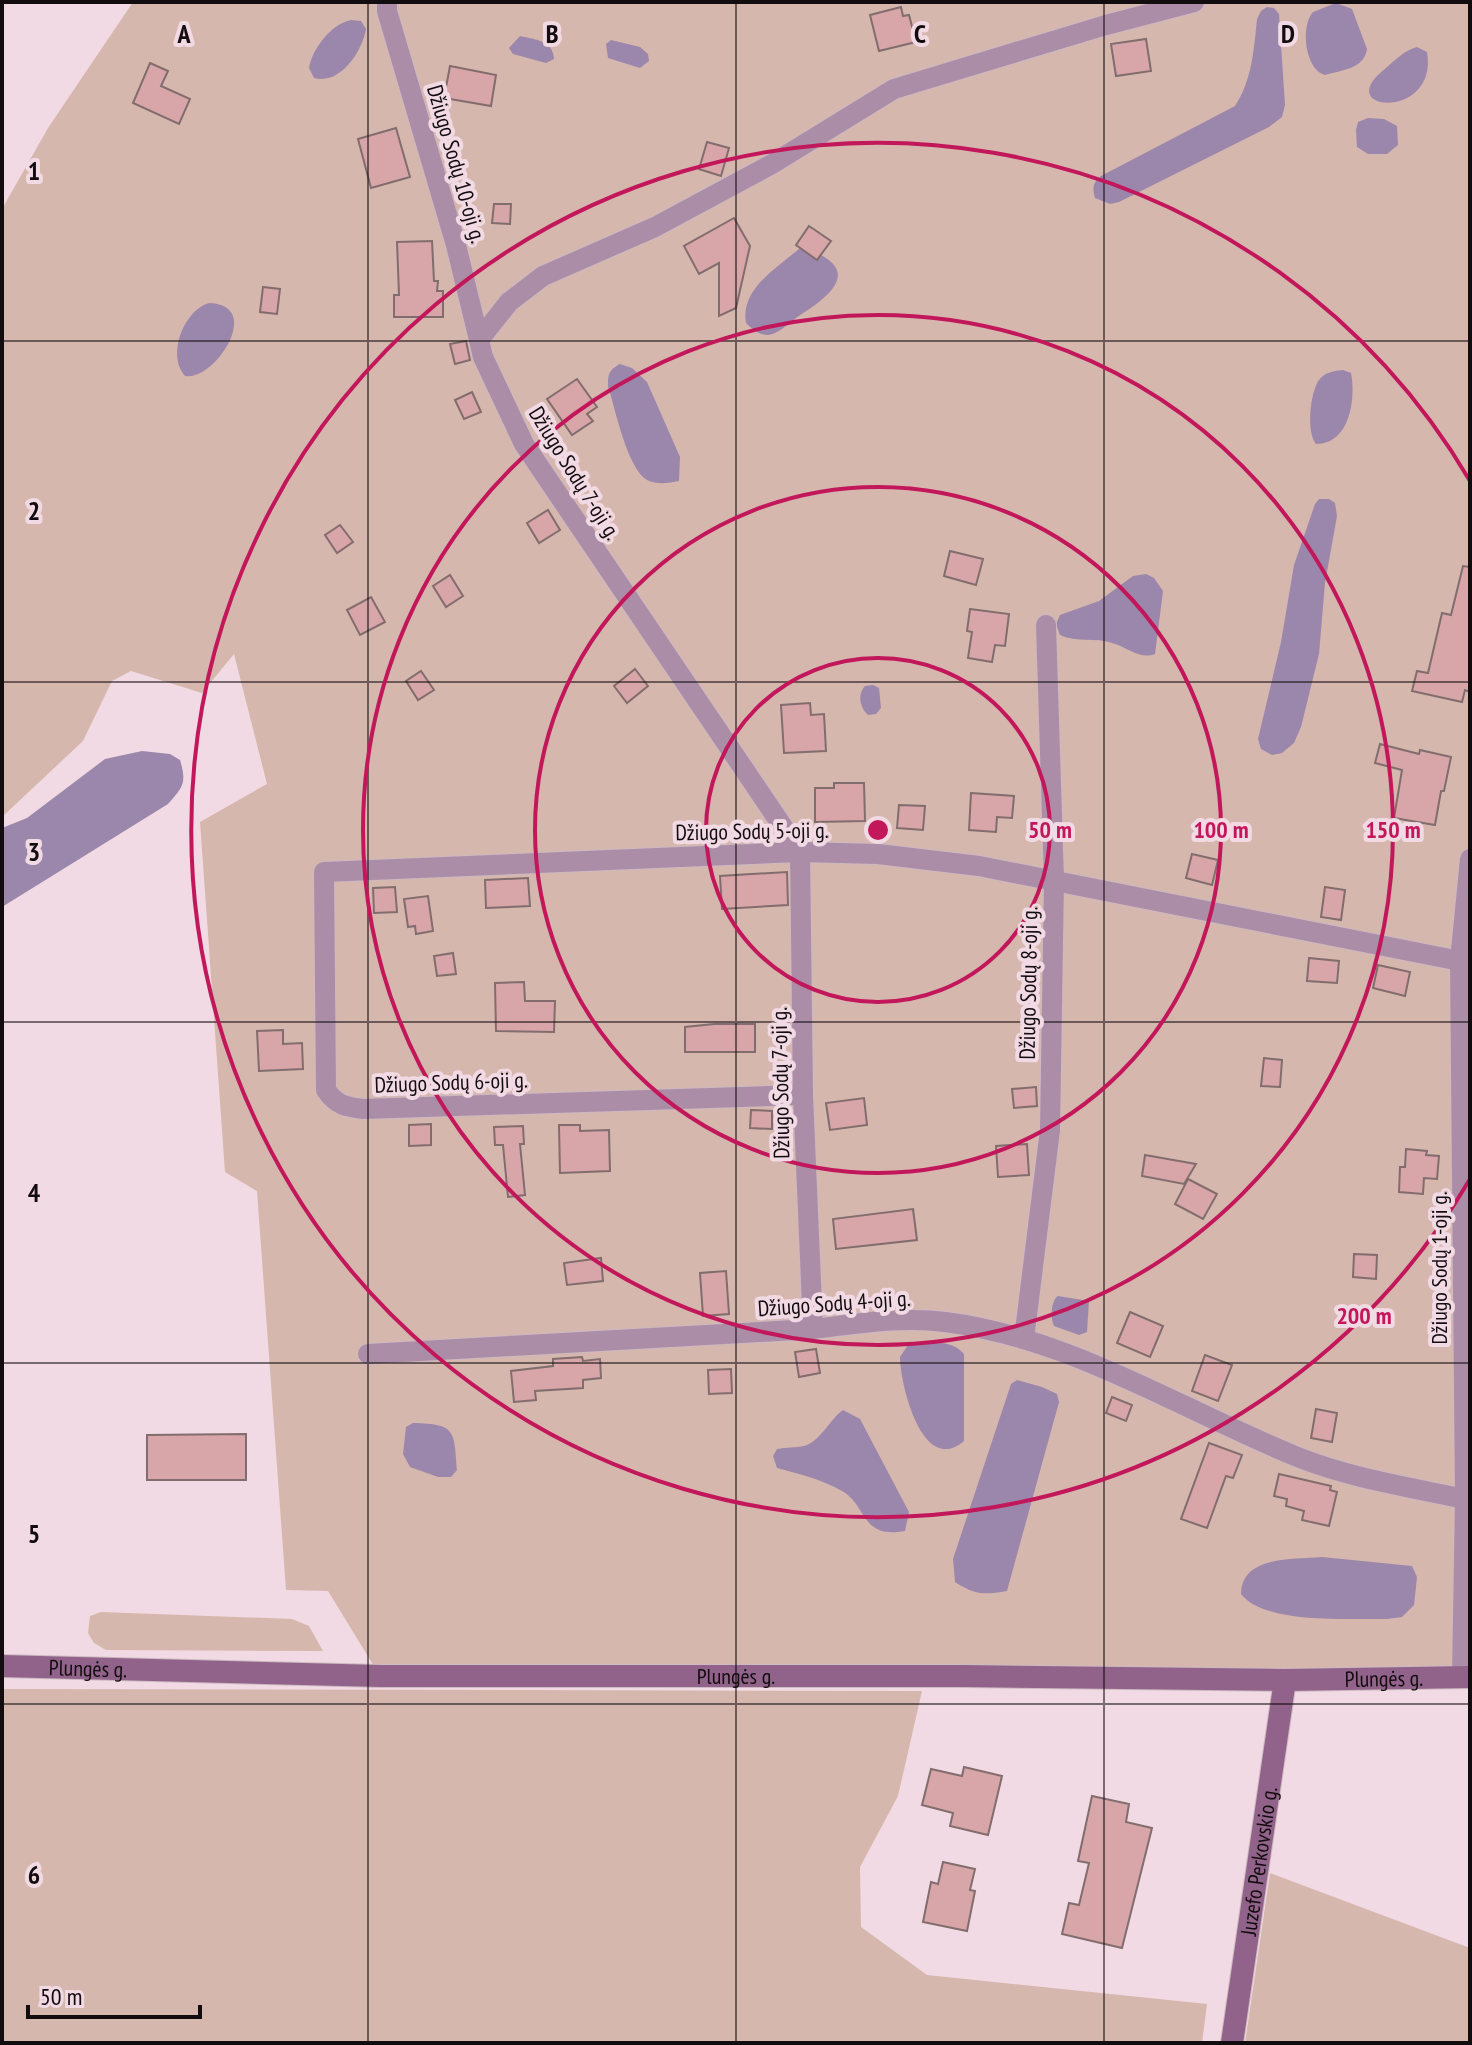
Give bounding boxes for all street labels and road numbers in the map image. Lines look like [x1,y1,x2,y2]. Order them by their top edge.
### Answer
street label: Džiugo Sodų 10-oji g. [421,82,493,246]
street label: Džiugo Sodų 7-oji g. [523,401,627,545]
street label: Džiugo Sodų 5-oji g. [675,816,829,846]
street label: Džiugo Sodų 8-oji g. [1013,906,1043,1060]
street label: Džiugo Sodų 7-oji g. [765,1007,795,1159]
street label: Džiugo Sodų 6-oji g. [374,1065,528,1099]
street label: Džiugo Sodų 1-oji g. [1425,1191,1453,1345]
street label: Džiugo Sodų 4-oji g. [757,1284,911,1322]
street label: Plungės g. [48,1653,128,1683]
street label: Plungės g. [697,1662,775,1690]
street label: Plungės g. [1344,1664,1423,1693]
street label: Juzefo Perkovskio g. [1234,1784,1283,1938]

